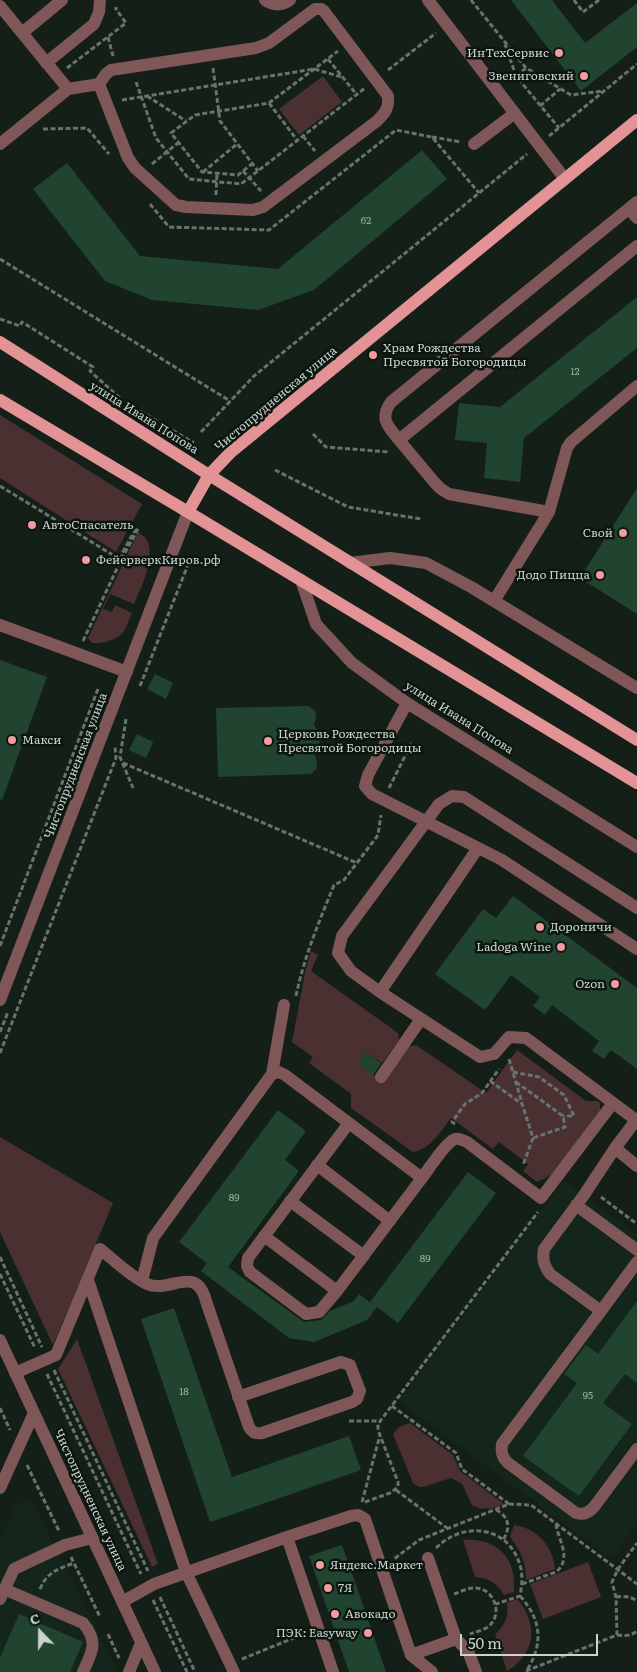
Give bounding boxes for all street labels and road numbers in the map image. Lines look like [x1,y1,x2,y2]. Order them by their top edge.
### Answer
street label: Чистопрудненская улица [212,344,340,454]
street label: улица Ивана Попова [87,379,201,457]
street label: улица Ивана Попова [402,679,516,757]
street label: Чистопрудненская улица [41,691,111,841]
street label: Чистопрудненская улица [51,1427,129,1573]

